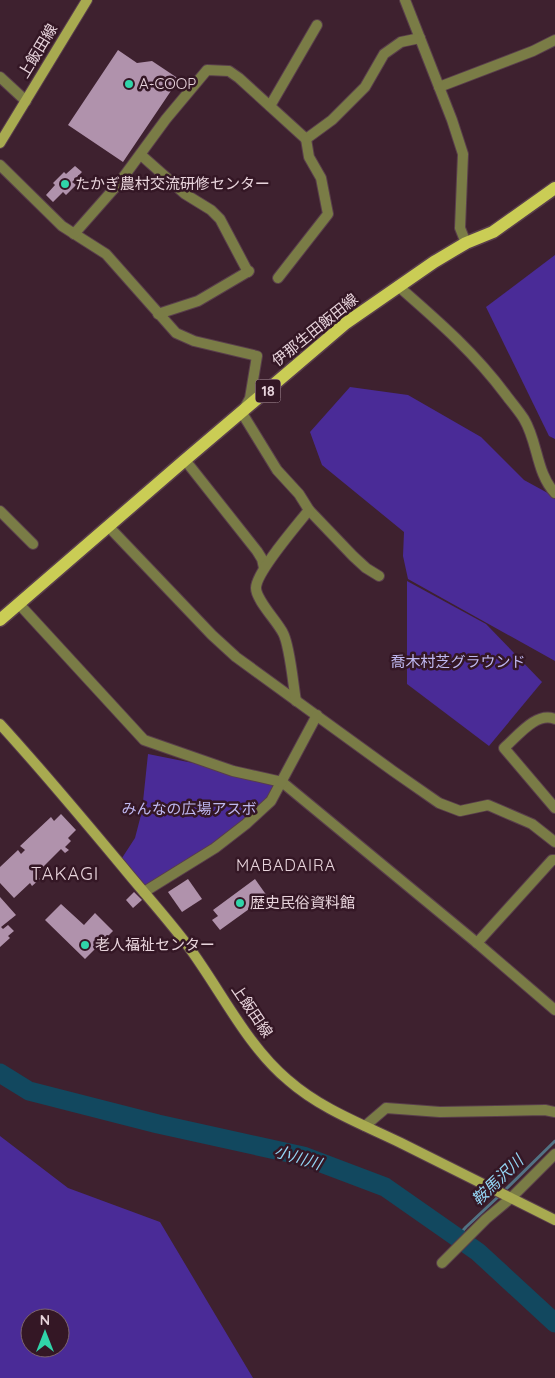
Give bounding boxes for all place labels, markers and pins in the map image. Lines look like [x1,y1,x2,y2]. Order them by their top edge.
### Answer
place label: A-COOP [139,74,196,93]
marker: A-COOP [123,78,135,90]
place label: たかぎ農村交流研修センター [75,174,270,193]
marker: たかぎ農村交流研修センター [59,178,71,190]
place label: 歴史民俗資料館 [250,893,355,912]
marker: 歴史民俗資料館 [234,897,246,909]
place label: 老人福祉センター [95,935,215,954]
marker: 老人福祉センター [79,939,91,951]

